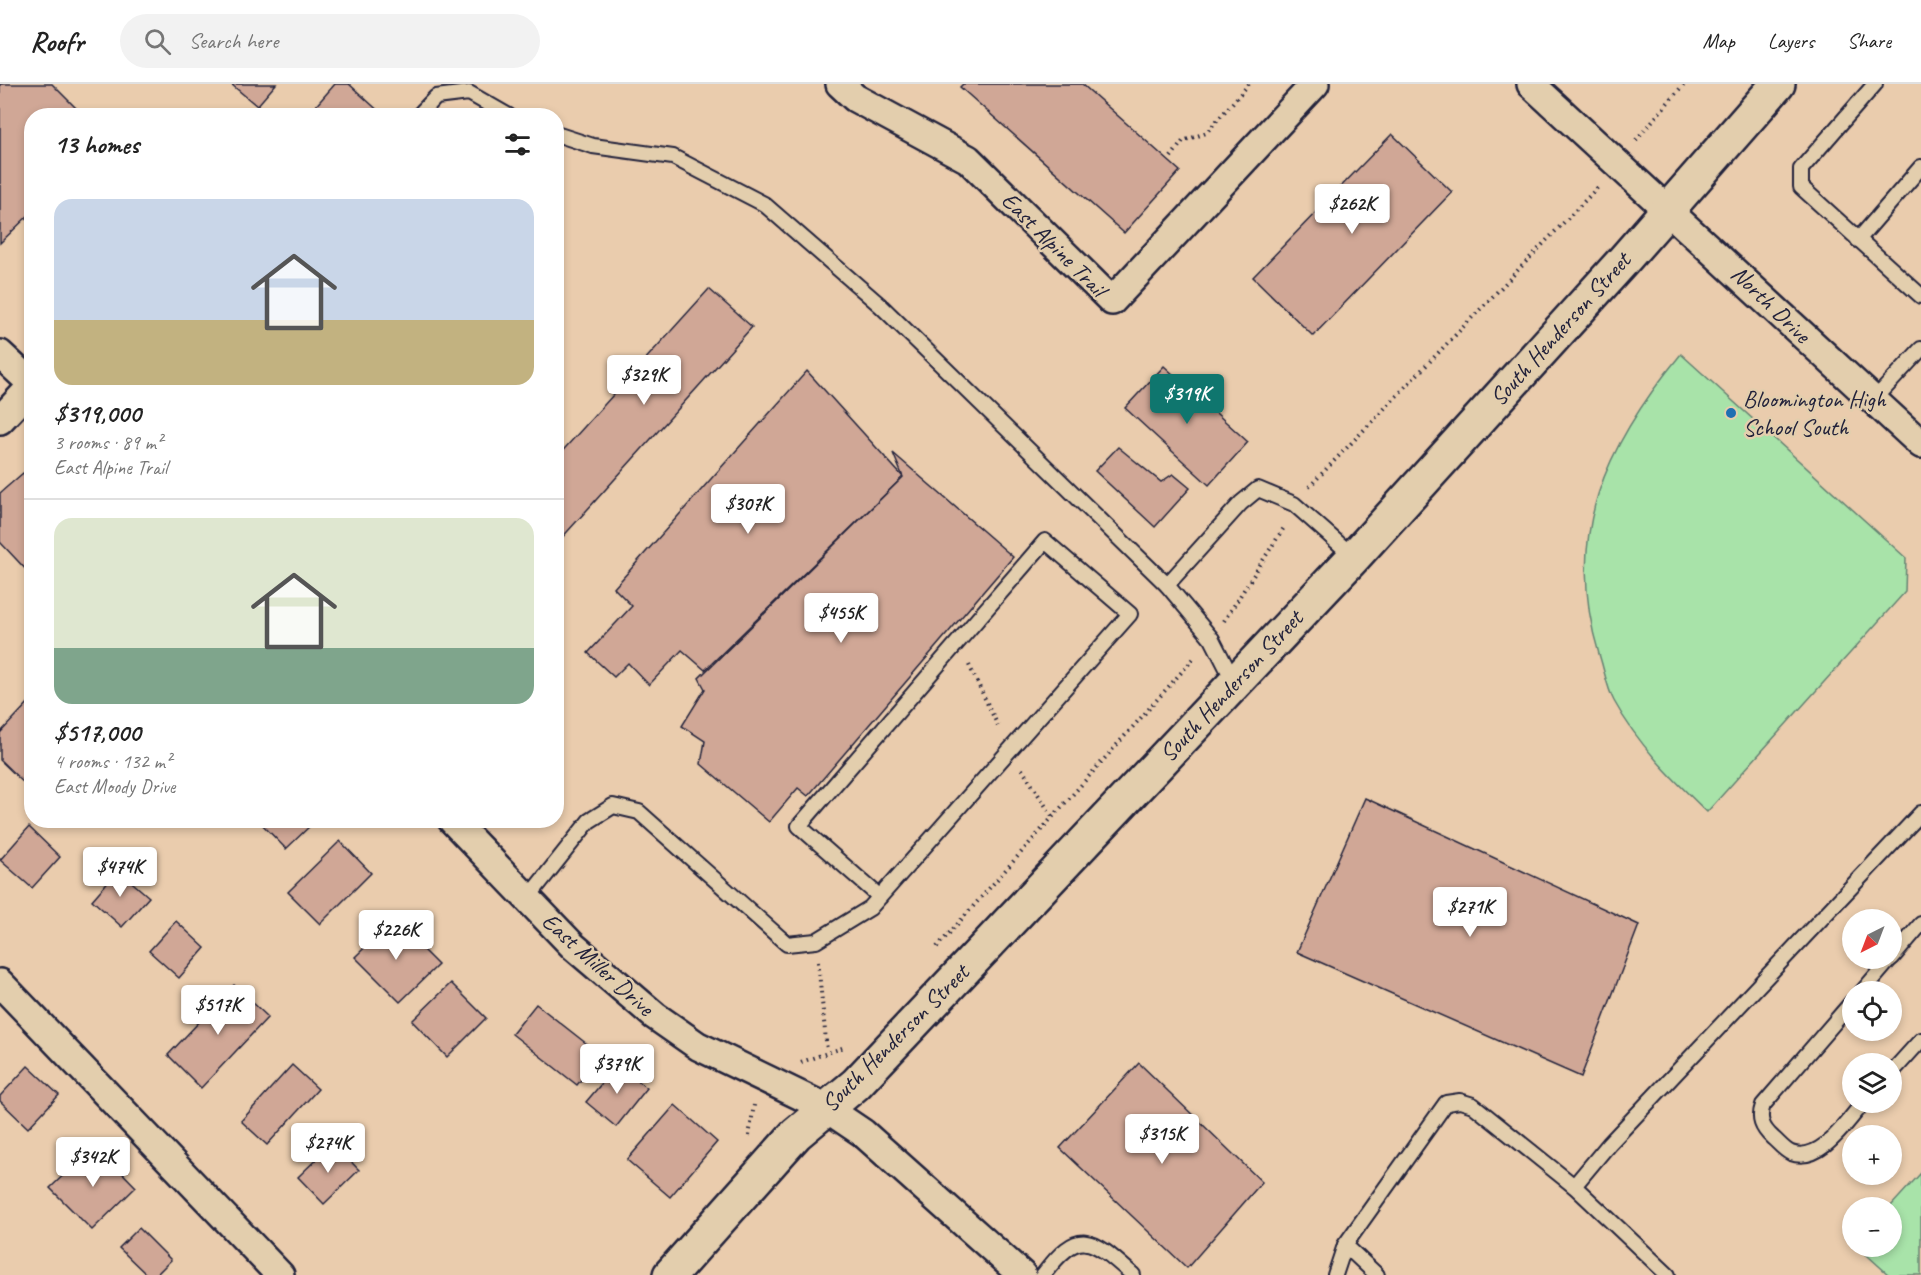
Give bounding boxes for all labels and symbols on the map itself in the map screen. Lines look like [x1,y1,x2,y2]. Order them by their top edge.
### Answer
pin: $262K [1310,184,1394,235]
street label: East Alpine Trail [995,185,1115,305]
street label: South Henderson Street [1483,244,1638,412]
street label: North Drive [1725,259,1819,351]
pin: $329K [602,355,686,406]
pin: $319K [1145,374,1229,425]
place label: Bloomington High School South [1743,384,1887,442]
marker: Bloomington High School South [1724,406,1738,420]
pin: $307K [706,484,790,535]
pin: $455K [799,593,883,644]
street label: South Henderson Street [1153,602,1310,768]
pin: $474K [78,847,162,898]
pin: $271K [1428,887,1512,938]
street label: East Miller Drive [536,906,662,1024]
north arrow [1842,909,1902,969]
pin: $226K [354,910,438,961]
street label: South Henderson Street [815,956,977,1118]
pin: $517K [176,985,260,1036]
pin: $379K [575,1044,659,1095]
pin: $315K [1120,1114,1204,1165]
pin: $274K [286,1123,370,1174]
pin: $342K [51,1137,135,1188]

